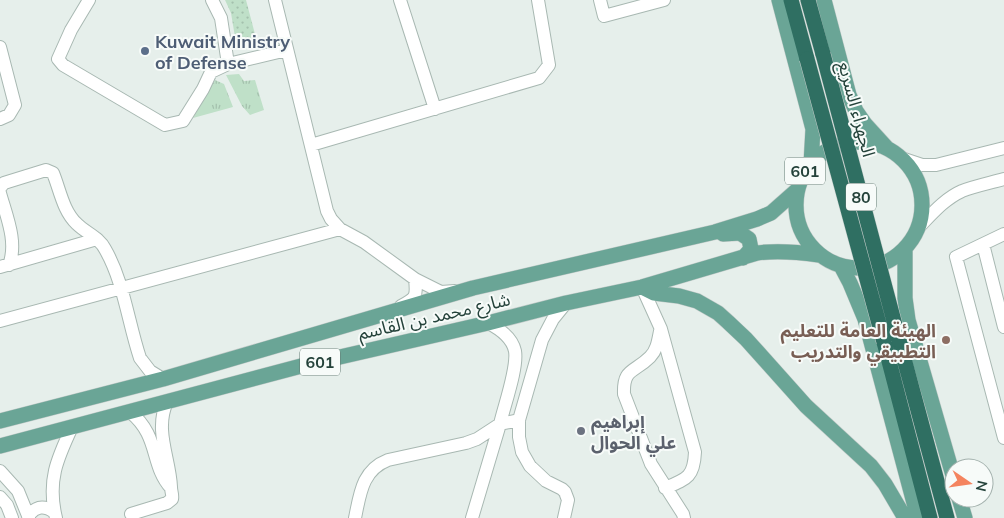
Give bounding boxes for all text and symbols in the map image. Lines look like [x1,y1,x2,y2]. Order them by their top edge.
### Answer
place label: Kuwait Ministry of Defense [155,30,290,74]
marker: Kuwait Ministry of Defense [139,45,151,57]
street label: الجهراء السريع [830,58,881,160]
road number: 601 [785,158,825,185]
road number: 80 [846,183,876,210]
street label: شارع محمد بن القاسم [356,287,513,348]
place label: الهيئة العامة للتعليم التطبيقي والتدريب [781,319,936,366]
marker: الهيئة العامة للتعليم التطبيقي والتدريب [940,334,952,346]
road number: 601 [300,348,340,376]
place label: إبراهيم علي الحوال [591,410,676,457]
marker: إبراهيم علي الحوال [575,425,587,437]
north arrow [944,458,994,508]
text: N [972,479,992,493]

